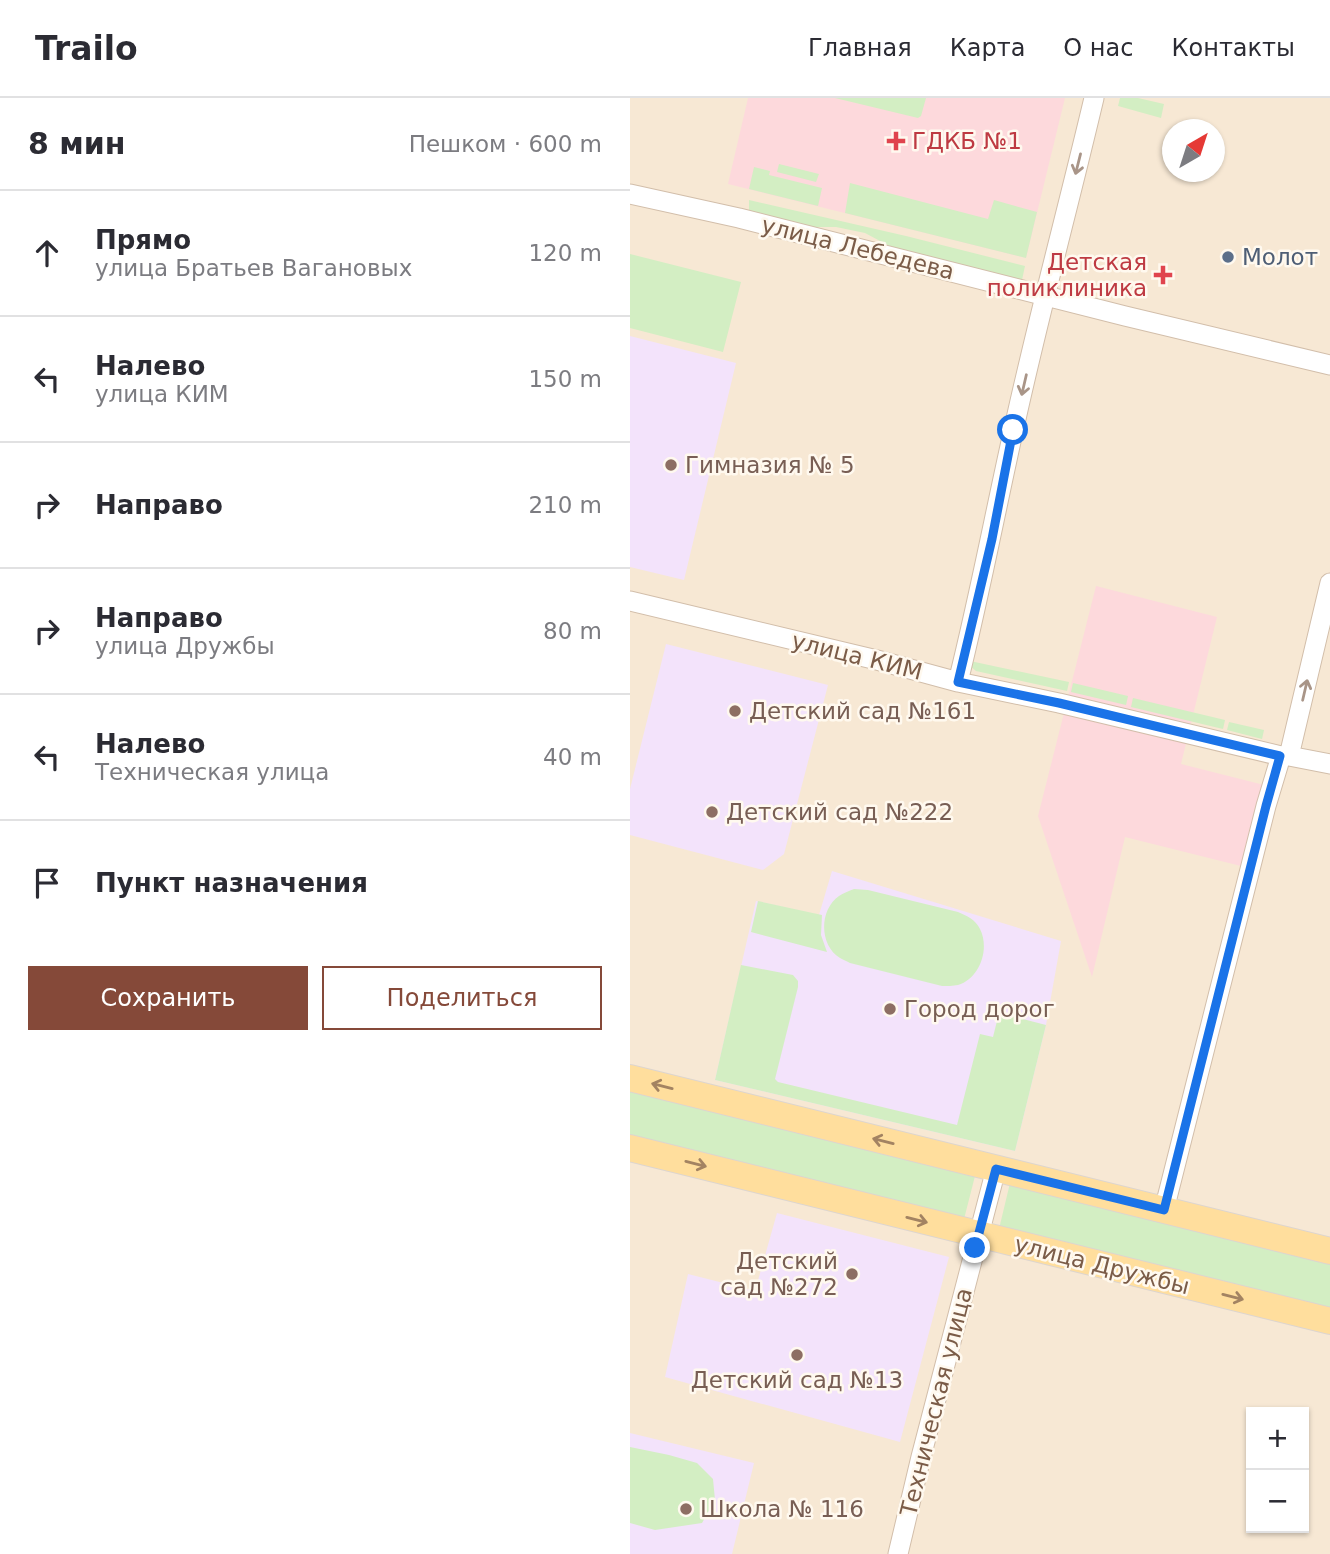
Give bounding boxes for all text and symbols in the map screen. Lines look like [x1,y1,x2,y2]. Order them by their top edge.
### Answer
text: Trailo [35,29,138,68]
text: Главная [808,34,912,62]
text: Карта [950,34,1025,62]
text: О нас [1063,34,1133,62]
text: Контакты [1171,34,1295,62]
north arrow [1162,119,1225,182]
text: 8 мин [28,126,126,161]
place label: ГДКБ №1 [912,128,1022,154]
text: Пешком · 600 m [409,131,602,157]
marker: ГДКБ №1 [886,131,906,151]
one-way arrow [1071,152,1084,175]
street label: улица Лебедева [759,211,957,285]
text: Прямо [95,225,191,255]
icon: ahead [28,234,66,272]
text: 120 m [528,240,602,266]
place label: Молот [1242,244,1318,270]
place label: Детская поликлиника [987,249,1147,301]
marker: Молот [1220,249,1236,265]
text: улица Братьев Вагановых [95,255,412,281]
marker: Детская поликлиника [1153,265,1173,285]
text: Налево [95,351,205,381]
icon: left [28,360,66,398]
text: 150 m [528,366,602,392]
one-way arrow [1016,373,1030,396]
text: улица КИМ [95,381,229,407]
route start [997,414,1028,445]
place label: Гимназия № 5 [685,452,855,478]
marker: Гимназия № 5 [663,457,679,473]
icon: right [28,486,66,524]
text: Направо [95,490,223,520]
text: 210 m [528,492,602,518]
text: Направо [95,603,223,633]
icon: right [28,612,66,650]
text: 80 m [543,618,602,644]
street label: улица КИМ [789,627,925,685]
text: улица Дружбы [95,633,275,659]
one-way arrow [1299,679,1312,702]
place label: Детский сад №161 [749,698,976,724]
marker: Детский сад №161 [727,703,743,719]
text: Налево [95,729,205,759]
icon: left [28,738,66,776]
text: 40 m [543,744,602,770]
text: Техническая улица [95,759,329,785]
place label: Детский сад №222 [726,799,953,825]
marker: Детский сад №222 [704,804,720,820]
icon: arrive [28,864,66,902]
text: Пункт назначения [95,868,368,898]
button: Сохранить [28,966,308,1030]
button: Поделиться [322,966,602,1030]
place label: Город дорог [904,996,1055,1022]
marker: Город дорог [882,1001,898,1017]
one-way arrow [651,1079,674,1092]
one-way arrow [872,1134,895,1147]
one-way arrow [684,1158,707,1171]
one-way arrow [905,1214,928,1227]
street label: улица Дружбы [1012,1231,1192,1299]
route end [959,1232,990,1263]
place label: Детский сад №272 [720,1248,838,1300]
marker: Детский сад №272 [844,1266,860,1282]
street label: Техническая улица [895,1285,977,1520]
one-way arrow [1221,1291,1244,1304]
marker: Детский сад №13 [789,1347,805,1363]
place label: Детский сад №13 [691,1367,903,1393]
map controls [1246,1407,1309,1533]
button: + [1246,1407,1309,1470]
button: − [1246,1470,1309,1533]
place label: Школа № 116 [700,1496,864,1522]
marker: Школа № 116 [678,1501,694,1517]

